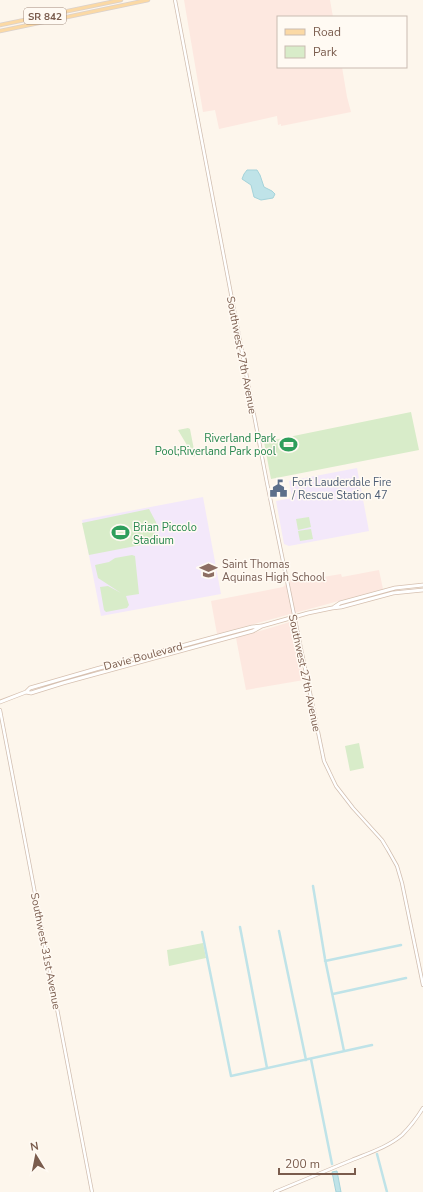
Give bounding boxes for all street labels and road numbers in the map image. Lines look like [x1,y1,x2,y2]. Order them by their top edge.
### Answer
road number: SR 842 [24,8,66,24]
street label: Southwest 27th Avenue [223,295,260,415]
street label: Southwest 27th Avenue [285,613,324,733]
street label: Davie Boulevard [102,639,184,674]
street label: Southwest 31st Avenue [27,891,64,1011]

